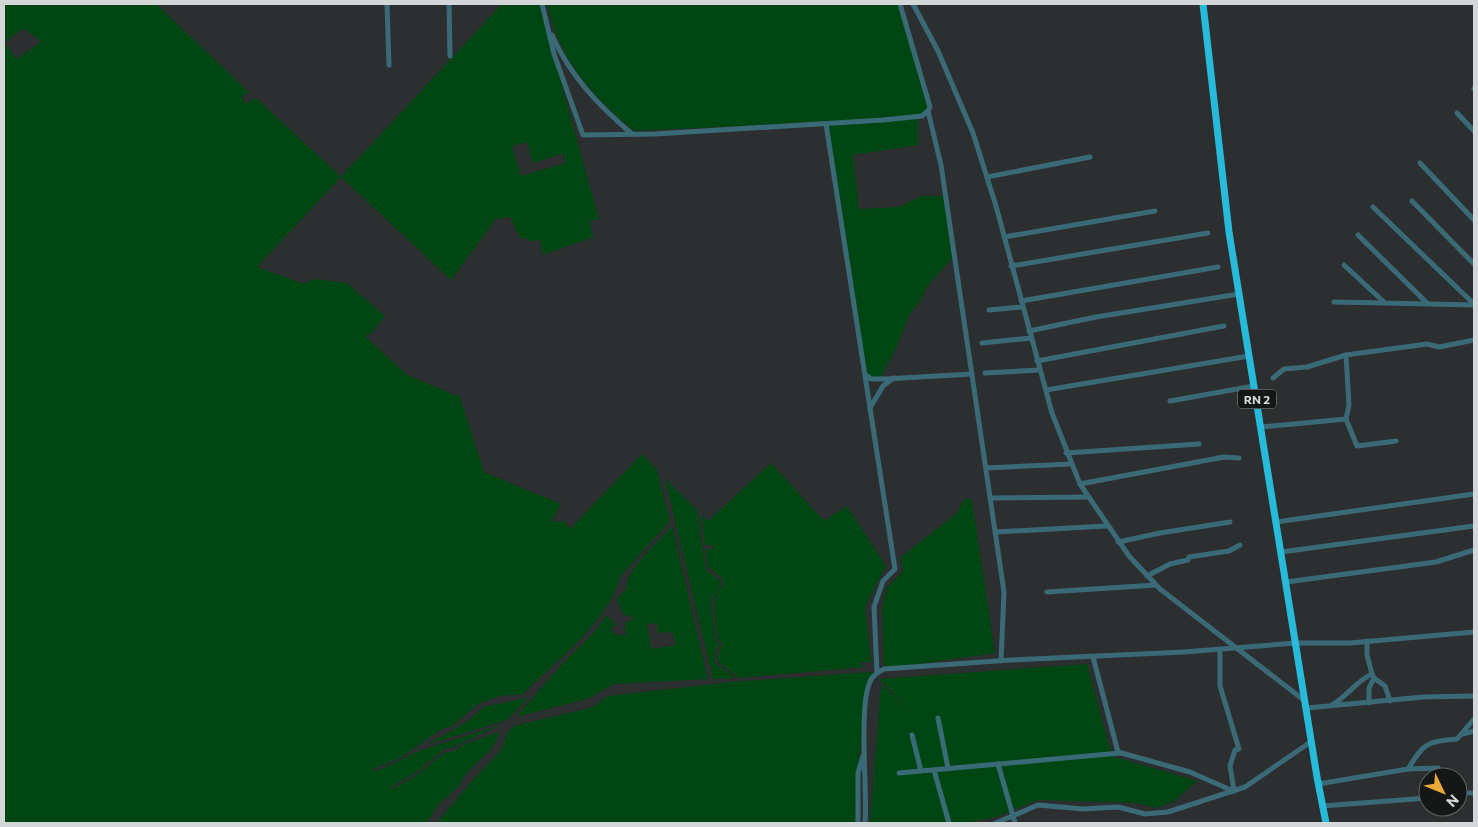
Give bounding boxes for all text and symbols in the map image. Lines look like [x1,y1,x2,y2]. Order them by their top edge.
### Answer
road number: RN 2 [1238,389,1276,408]
north arrow [1418,767,1468,817]
text: N [1443,792,1463,811]

